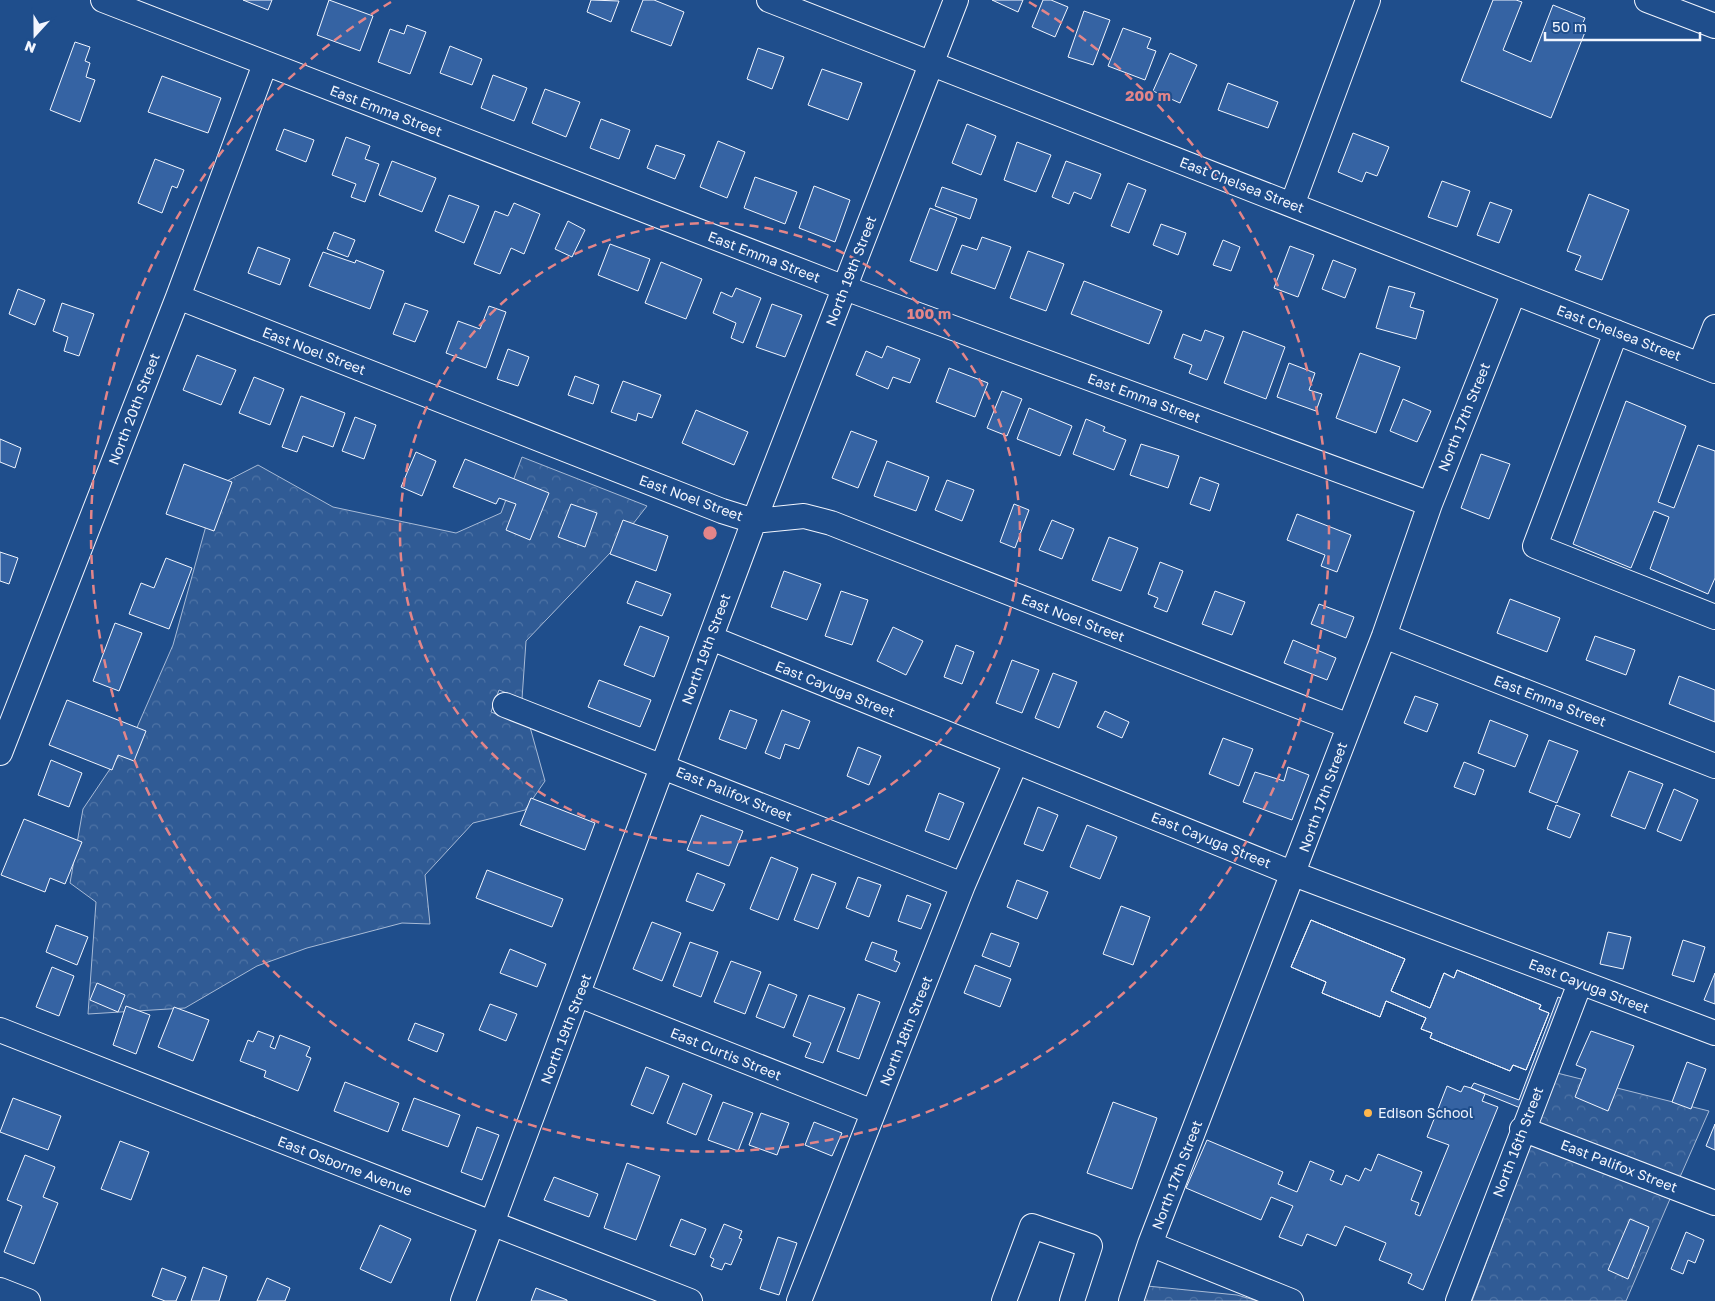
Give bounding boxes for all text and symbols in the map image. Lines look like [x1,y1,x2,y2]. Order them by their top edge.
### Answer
north arrow [10,10,60,60]
scale bar [1545,10,1700,42]
text: 50 m [1552,17,1587,35]
text: N [22,38,38,57]
street label: East Emma Street [328,81,445,140]
text: 200 m [1125,86,1171,104]
street label: East Chelsea Street [1178,153,1307,216]
street label: North 19th Street [822,213,879,328]
street label: East Emma Street [706,227,823,286]
street label: East Chelsea Street [1555,301,1684,364]
text: 100 m [907,304,951,322]
street label: East Noel Street [260,323,368,378]
street label: North 20th Street [104,350,163,467]
street label: North 17th Street [1434,360,1493,474]
street label: East Emma Street [1085,369,1203,426]
street label: East Noel Street [637,471,745,524]
centre of rings [701,524,719,542]
street label: East Noel Street [1019,590,1127,645]
street label: North 19th Street [678,591,734,707]
street label: East Cayuga Street [773,657,898,720]
street label: East Emma Street [1492,671,1609,730]
street label: North 17th Street [1295,739,1350,854]
street label: East Palifox Street [674,762,795,825]
street label: East Cayuga Street [1149,808,1274,871]
street label: East Cayuga Street [1527,955,1652,1016]
street label: North 19th Street [537,971,594,1086]
street label: North 18th Street [876,973,935,1088]
street label: East Curtis Street [668,1024,784,1084]
street label: North 16th Street [1489,1084,1546,1199]
place label: Edison School [1378,1104,1473,1121]
marker: Edison School [1362,1107,1374,1119]
street label: North 17th Street [1148,1118,1205,1232]
street label: East Osborne Avenue [276,1132,415,1199]
street label: East Palifox Street [1558,1135,1680,1196]

